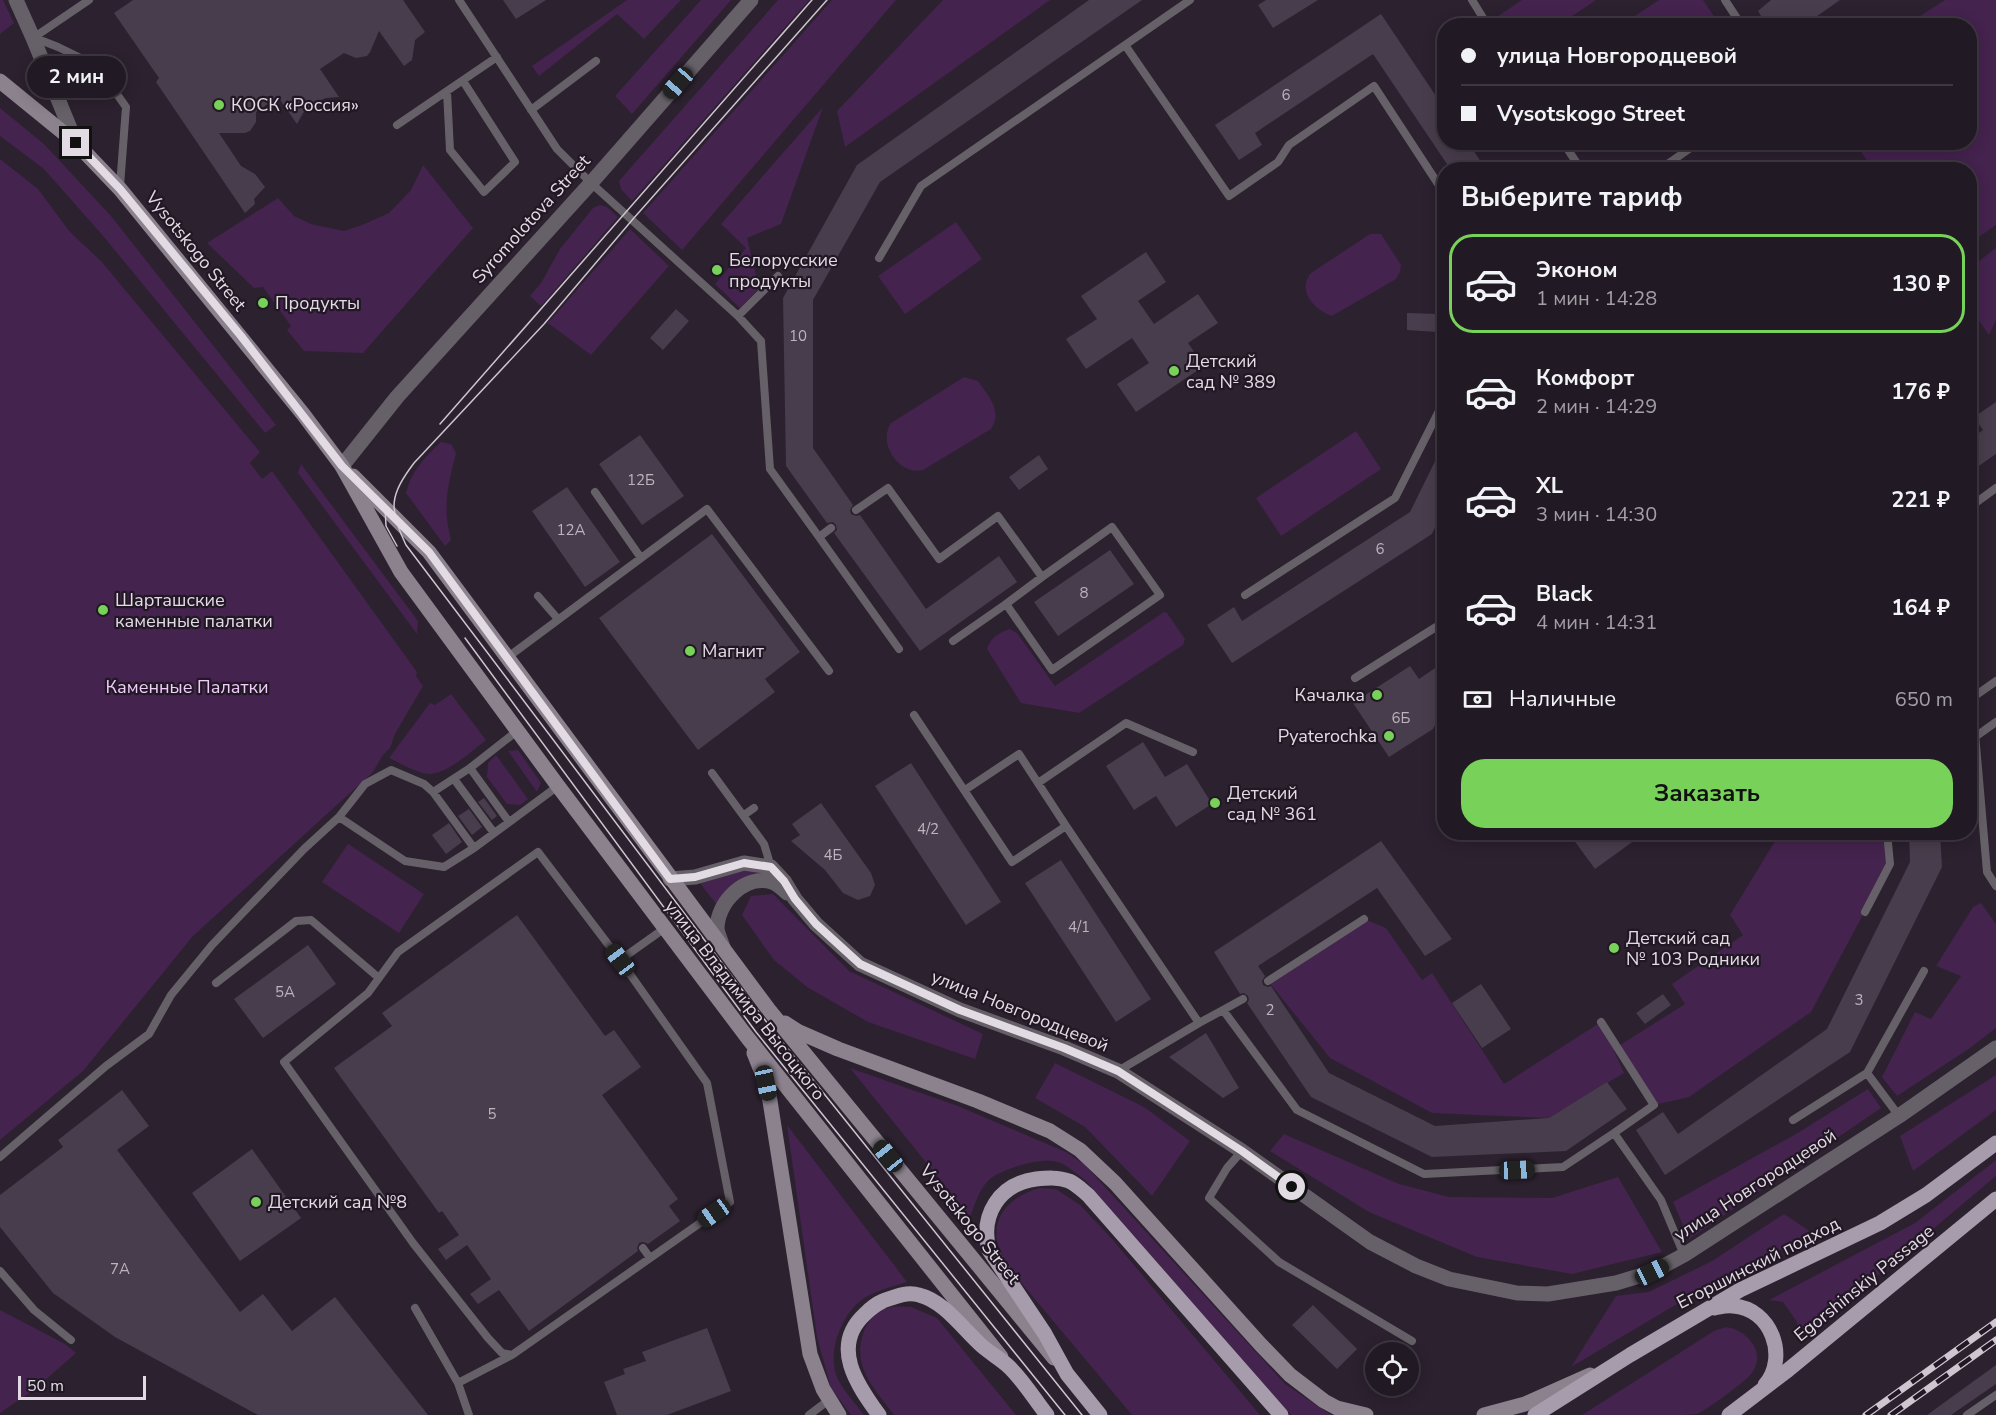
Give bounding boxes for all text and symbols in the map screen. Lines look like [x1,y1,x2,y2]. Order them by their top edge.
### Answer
text: улица Новгородцевой [1497,41,1737,71]
callout: 2 мин [26,56,125,98]
text: 2 мин [49,63,104,90]
car [659,64,697,102]
house number: 6 [1281,85,1291,105]
place label: КОСК «Россия» [231,93,359,117]
marker: КОСК «Россия» [212,98,226,112]
text: Vysotskogo Street [1497,99,1685,129]
route end [62,129,89,156]
street label: Syromolotova Street [467,149,596,289]
text: Выберите тариф [1461,179,1683,216]
street label: Vysotskogo Street [140,185,252,316]
place label: Белорусские продукты [729,248,838,293]
text: Эконом [1536,255,1618,285]
icon: car [1464,257,1518,311]
marker: Белорусские продукты [710,263,724,277]
text: 130 ₽ [1891,269,1950,299]
text: 1 мин · 14:28 [1536,285,1657,312]
place label: Продукты [275,291,360,315]
marker: Продукты [256,296,270,310]
house number: 10 [789,326,807,346]
place label: Детский сад № 389 [1186,349,1276,394]
text: Комфорт [1536,363,1634,393]
marker: Детский сад № 389 [1167,364,1181,378]
icon: car [1464,365,1518,419]
text: 176 ₽ [1891,377,1950,407]
text: 2 мин · 14:29 [1536,393,1657,420]
house number: 12Б [627,470,655,490]
text: XL [1536,471,1563,501]
icon: car [1464,473,1518,527]
text: 221 ₽ [1891,485,1950,515]
text: 3 мин · 14:30 [1536,501,1657,528]
house number: 12А [557,520,586,540]
house number: 6 [1375,539,1385,559]
text: Black [1536,579,1592,609]
icon: car [1464,581,1518,635]
house number: 8 [1079,583,1089,603]
place label: Шарташские каменные палатки [115,588,273,633]
text: 164 ₽ [1891,593,1950,623]
marker: Шарташские каменные палатки [96,603,110,617]
text: 4 мин · 14:31 [1536,609,1657,636]
place label: Магнит [702,639,764,663]
marker: Магнит [683,644,697,658]
park label: Каменные Палатки [106,675,268,699]
place label: Качалка [1295,683,1365,707]
icon: cash [1461,683,1494,716]
text: Наличные [1509,684,1616,714]
text: 650 m [1895,686,1953,713]
marker: Качалка [1370,688,1384,702]
house number: 6Б [1392,708,1411,728]
place label: Pyaterochka [1278,724,1377,748]
marker: Pyaterochka [1382,729,1396,743]
button: Заказать [1461,759,1953,828]
place label: Детский сад № 361 [1227,781,1317,826]
marker: Детский сад № 361 [1208,796,1222,810]
house number: 4/2 [917,819,939,839]
house number: 4Б [824,845,843,865]
street label: улица Владимира Высоцкого [659,895,831,1105]
house number: 4/1 [1068,917,1090,937]
place label: Детский сад № 103 Родники [1626,926,1760,971]
car [602,940,638,980]
marker: Детский сад № 103 Родники [1607,941,1621,955]
street label: улица Новгородцевой [928,964,1112,1058]
house number: 5А [275,982,295,1002]
house number: 3 [1854,990,1864,1010]
house number: 2 [1265,1000,1275,1020]
car [753,1064,779,1102]
house number: 5 [487,1104,497,1124]
street label: улица Новгородцевой [1669,1123,1841,1247]
car [870,1136,906,1176]
street label: Vysotskogo Street [914,1158,1026,1289]
car [1499,1160,1535,1180]
route start [1278,1173,1305,1200]
place label: Детский сад №8 [268,1190,407,1214]
marker: Детский сад №8 [249,1195,263,1209]
car [694,1195,734,1231]
street label: Егоршинский подход [1672,1211,1844,1315]
street label: Egorshinskiy Passage [1789,1219,1939,1347]
car [1632,1256,1672,1288]
house number: 7А [110,1259,130,1279]
map controls [1365,1342,1419,1396]
button: locate [1365,1342,1419,1396]
scale bar [18,1373,146,1400]
text: 50 m [27,1375,64,1397]

